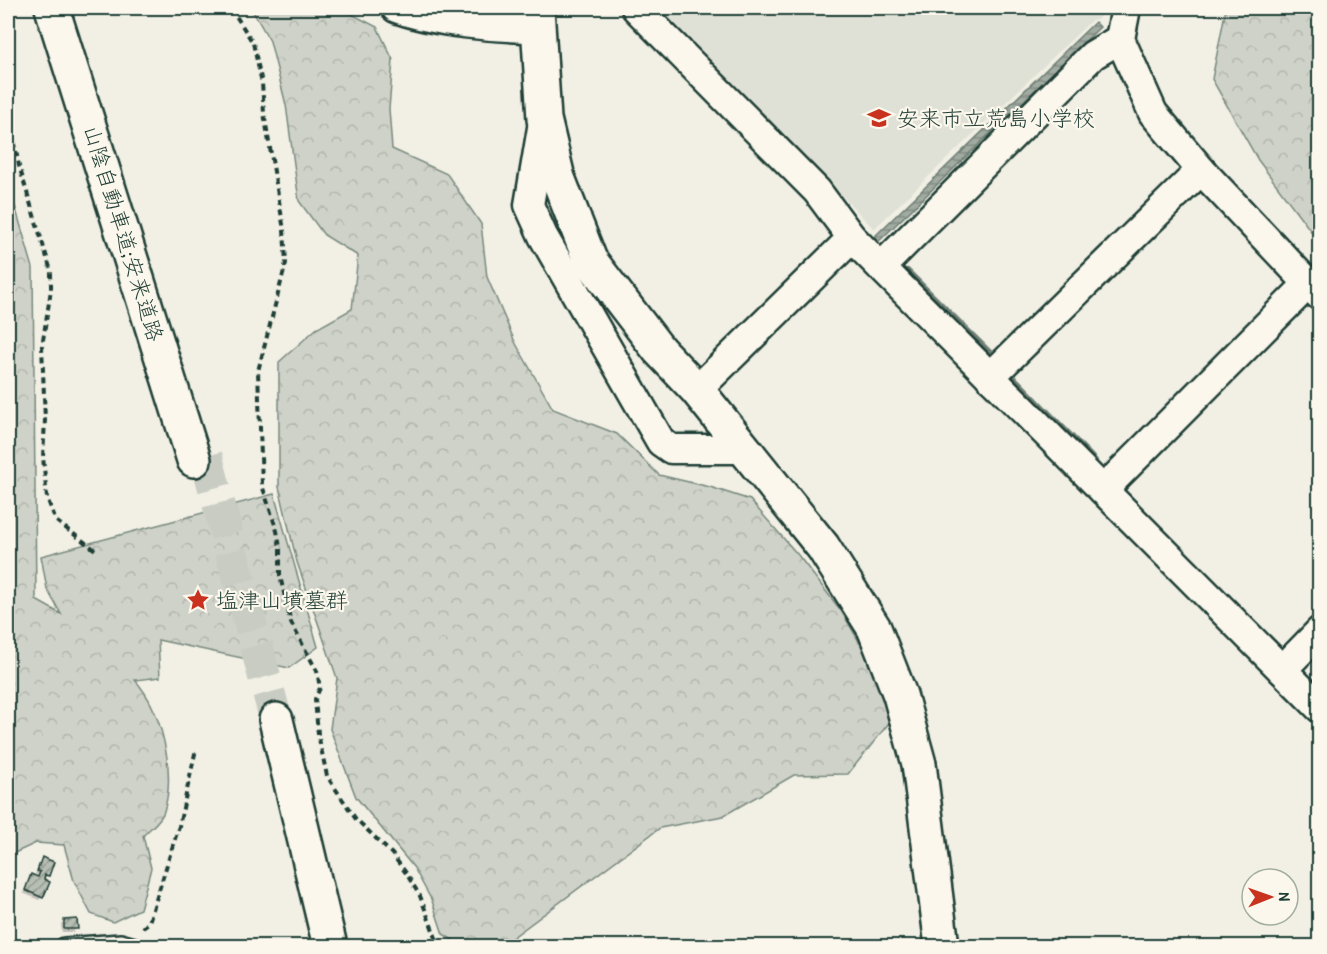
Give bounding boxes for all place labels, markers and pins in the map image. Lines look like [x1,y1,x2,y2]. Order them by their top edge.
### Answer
place label: 安来市立荒島小学校 [897,103,1095,133]
school or university icon: 安来市立荒島小学校 [866,105,892,131]
place label: 塩津山墳墓群 [216,585,348,615]
place icon: 塩津山墳墓群 [185,587,211,613]

